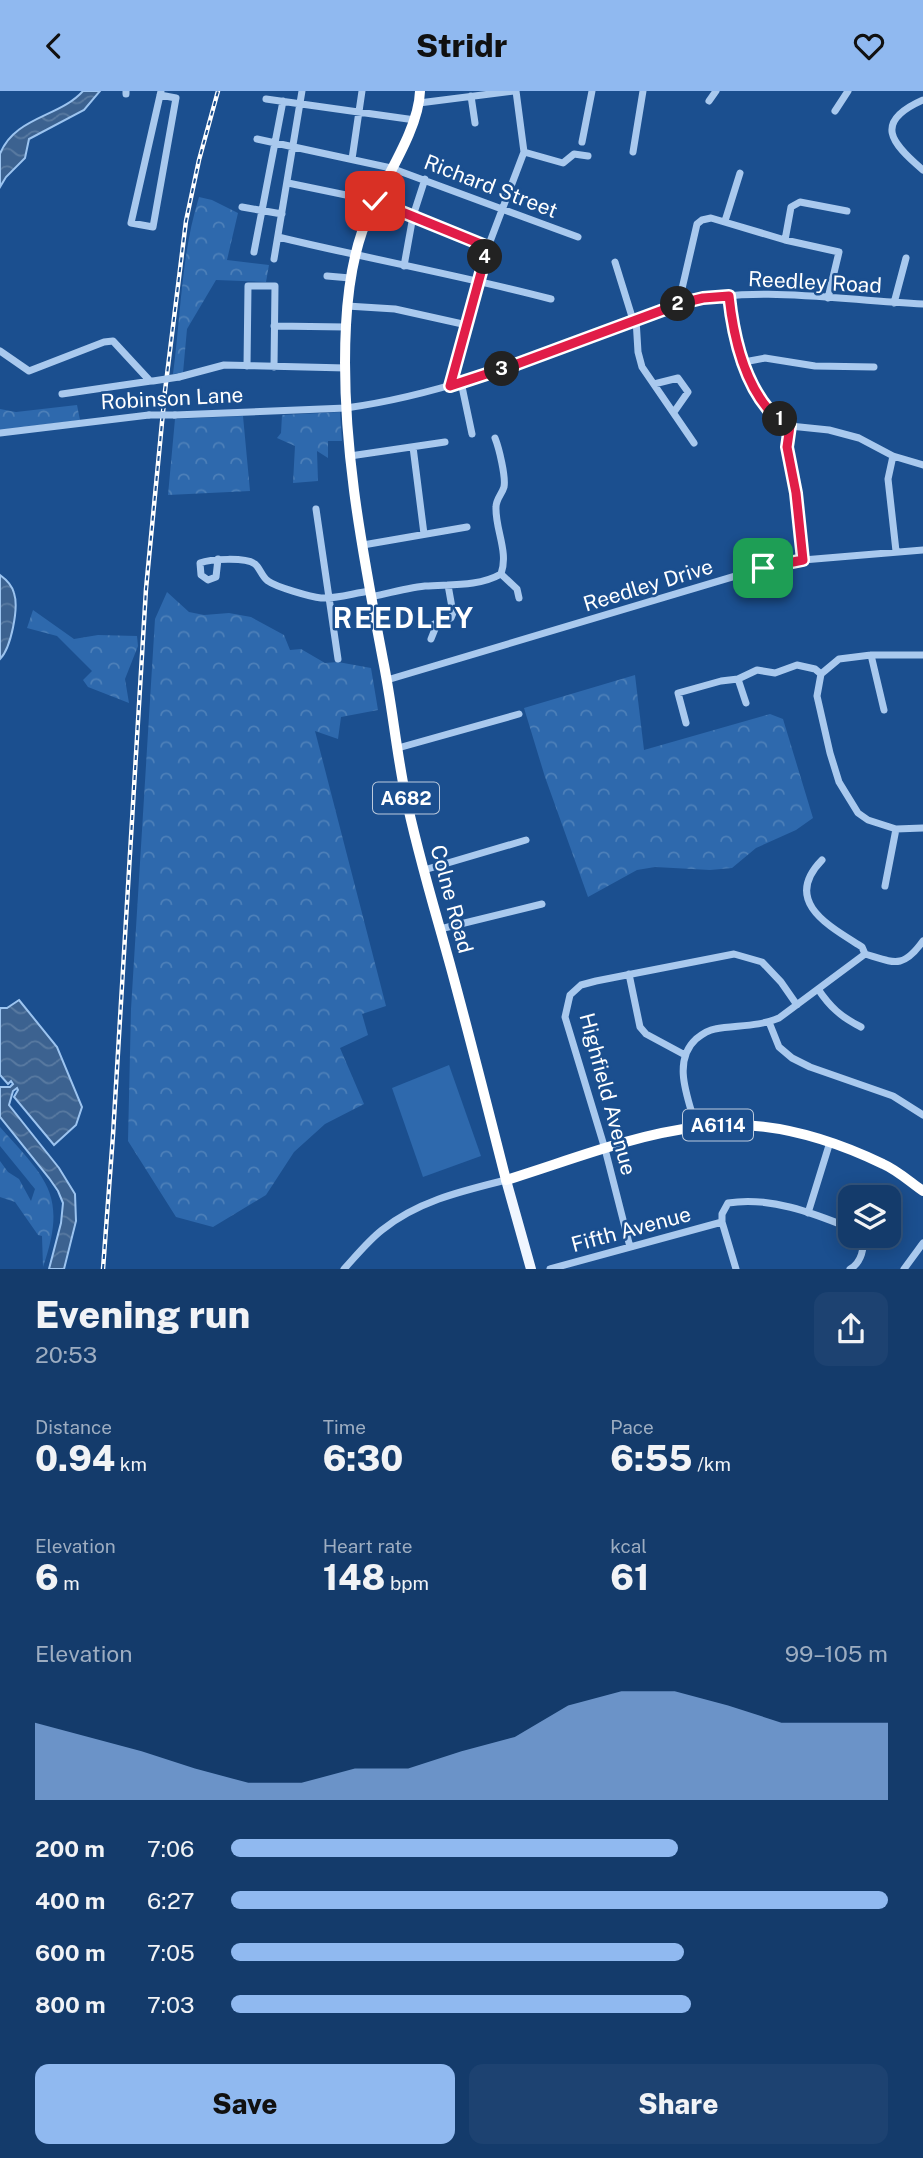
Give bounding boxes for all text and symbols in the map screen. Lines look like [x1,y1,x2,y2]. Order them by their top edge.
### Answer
icon: back [35,27,73,65]
text: Stridr [416,27,507,64]
icon: heart [850,27,888,65]
street label: Richard Street [421,149,561,223]
pin [345,171,405,231]
icon: check [356,182,394,220]
pin: 4 [468,239,503,275]
text: 4 [478,245,491,267]
street label: Reedley Road [747,266,883,298]
pin: 2 [660,287,696,321]
text: 2 [671,292,684,314]
pin: 3 [484,351,520,387]
text: 3 [495,357,508,379]
street label: Robinson Lane [100,382,244,414]
pin: 1 [762,401,798,437]
text: 1 [775,407,784,429]
pin [733,538,793,598]
icon: arrive [744,549,782,587]
street label: Reedley Drive [580,553,716,617]
district label: REEDLEY [333,601,475,634]
road number: A682 [373,783,439,813]
street label: Colne Road [426,842,478,956]
street label: Highfield Avenue [574,1010,642,1178]
road number: A6114 [683,1109,753,1141]
map controls [838,1185,901,1248]
button: layers [838,1185,901,1248]
street label: Fifth Avenue [568,1201,694,1257]
text: Evening run [35,1292,250,1337]
button: share [814,1292,888,1366]
text: 20:53 [35,1341,97,1368]
text: Distance [35,1416,112,1438]
text: Time [323,1416,366,1438]
text: Pace [610,1416,654,1438]
text: 0.94 [35,1438,115,1479]
text: 6:30 [323,1438,403,1479]
text: 6:55 [610,1438,693,1479]
text: km [115,1453,147,1475]
text: /km [693,1453,731,1475]
text: Elevation [35,1535,116,1557]
text: Heart rate [323,1535,412,1557]
text: kcal [610,1535,647,1557]
text: 6 [35,1557,59,1598]
text: 148 [323,1557,385,1598]
text: 61 [610,1557,649,1598]
text: m [59,1572,80,1594]
text: bpm [385,1572,429,1594]
text: Elevation [35,1640,133,1667]
text: 99–105 m [785,1640,888,1667]
text: 200 m [35,1835,105,1862]
text: 7:06 [147,1835,194,1862]
text: 400 m [35,1887,105,1914]
text: 6:27 [147,1887,194,1914]
text: 600 m [35,1939,105,1966]
text: 7:05 [147,1939,195,1966]
text: 800 m [35,1991,106,2018]
text: 7:03 [147,1991,194,2018]
button: Save [35,2064,455,2144]
button: Share [469,2064,888,2144]

